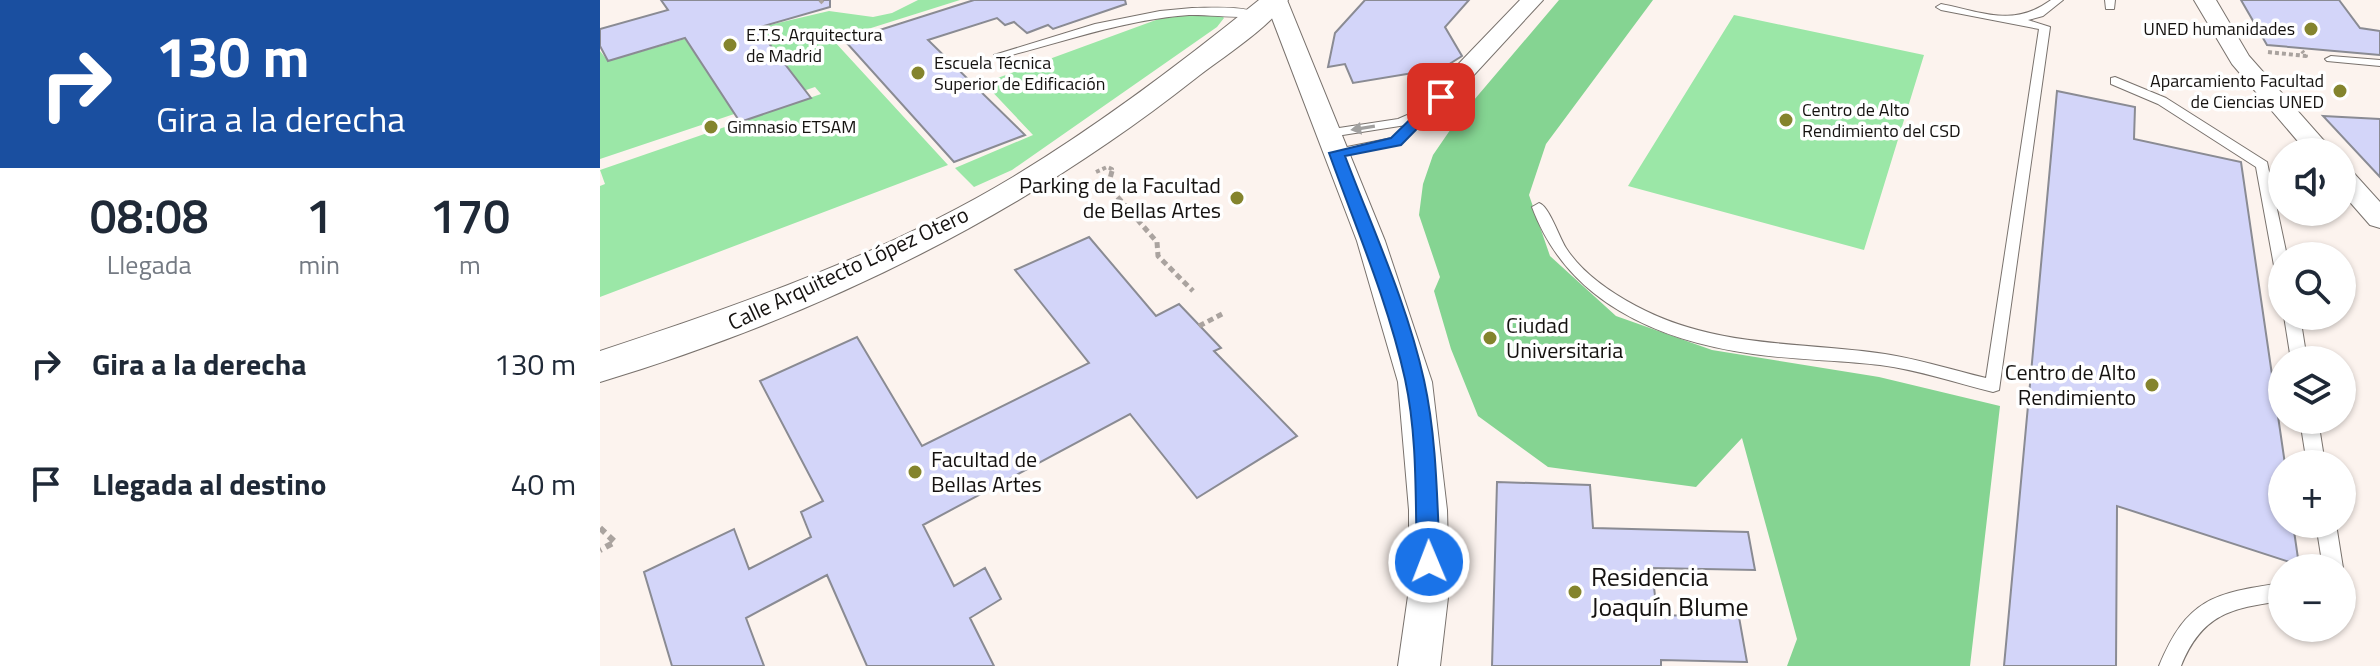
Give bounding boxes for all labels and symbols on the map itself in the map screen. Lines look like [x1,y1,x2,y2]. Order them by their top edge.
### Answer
place label: UNED humanidades [2143,15,2295,42]
marker: UNED humanidades [2302,20,2320,38]
place label: E.T.S. Arquitectura de Madrid [746,21,883,69]
marker: E.T.S. Arquitectura de Madrid [721,36,739,54]
place label: Escuela Técnica Superior de Edificación [934,49,1105,97]
pin [1407,63,1475,131]
marker: Escuela Técnica Superior de Edificación [909,64,927,82]
place label: Aparcamiento Facultad de Ciencias UNED [2150,67,2324,115]
marker: Aparcamiento Facultad de Ciencias UNED [2331,82,2349,100]
place label: Centro de Alto Rendimiento del CSD [1802,96,1961,144]
marker: Centro de Alto Rendimiento del CSD [1777,111,1795,129]
place label: Gimnasio ETSAM [727,113,856,140]
marker: Gimnasio ETSAM [702,118,720,136]
one-way arrow [1350,123,1375,135]
place label: Parking de la Facultad de Bellas Artes [1019,168,1221,227]
marker: Parking de la Facultad de Bellas Artes [1228,189,1246,207]
street label: Calle Arquitecto López Otero [722,197,974,339]
place label: Ciudad Universitaria [1506,308,1623,367]
marker: Ciudad Universitaria [1481,329,1499,347]
place label: Centro de Alto Rendimiento [2005,355,2136,414]
marker: Centro de Alto Rendimiento [2143,376,2161,394]
place label: Facultad de Bellas Artes [931,442,1042,501]
marker: Facultad de Bellas Artes [906,463,924,481]
position arrow [1387,520,1471,604]
place label: Residencia Joaquín Blume [1591,557,1749,626]
marker: Residencia Joaquín Blume [1566,583,1584,601]

